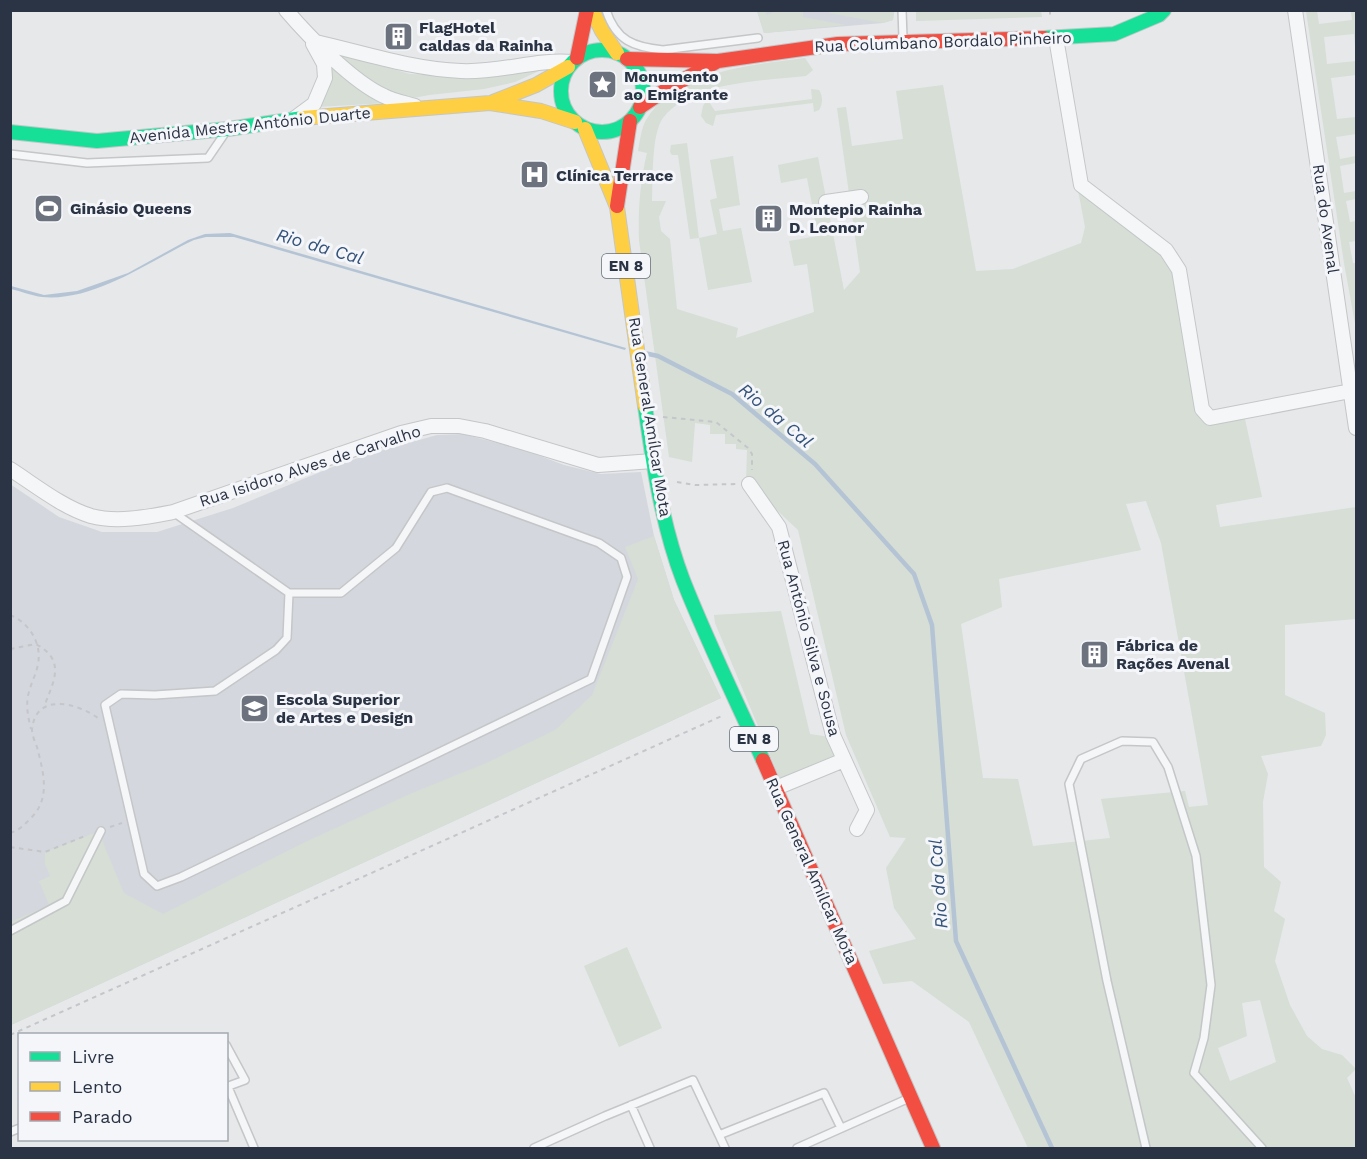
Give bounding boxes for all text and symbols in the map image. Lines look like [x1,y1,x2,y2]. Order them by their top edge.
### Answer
place label: FlagHotel caldas da Rainha [419,18,553,55]
building icon: FlagHotel caldas da Rainha [382,20,414,52]
street label: Rua Columbano Bordalo Pinheiro [814,28,1072,56]
place label: Monumento ao Emigrante [624,67,728,104]
place icon: Monumento ao Emigrante [587,69,619,101]
street label: Avenida Mestre António Duarte [128,103,372,147]
hospital icon: Clínica Terrace [519,159,551,191]
street label: Rua do Avenal [1309,163,1343,275]
place label: Clínica Terrace [556,166,673,185]
sports icon: Ginásio Queens [33,192,65,224]
place label: Ginásio Queens [70,199,192,218]
place label: Montepio Rainha D. Leonor [789,200,923,237]
building icon: Montepio Rainha D. Leonor [752,202,784,234]
water label: Rio da Cal [274,224,366,268]
road number: EN 8 [602,254,650,278]
street label: Rua General Amílcar Mota [625,316,675,518]
water label: Rio da Cal [735,378,817,452]
street label: Rua Isidoro Alves de Carvalho [197,421,423,511]
street label: Rua António Silva e Sousa [774,538,844,738]
place label: Fábrica de Rações Avenal [1116,636,1230,673]
building icon: Fábrica de Rações Avenal [1079,638,1111,670]
place label: Escola Superior de Artes e Design [276,690,413,727]
school or university icon: Escola Superior de Artes e Design [239,692,271,724]
road number: EN 8 [730,727,778,751]
street label: Rua General Amílcar Mota [762,775,862,967]
water label: Rio da Cal [924,839,952,929]
legend [18,1033,228,1141]
text: Livre [72,1046,114,1067]
text: Lento [72,1076,122,1097]
text: Parado [72,1106,133,1127]

